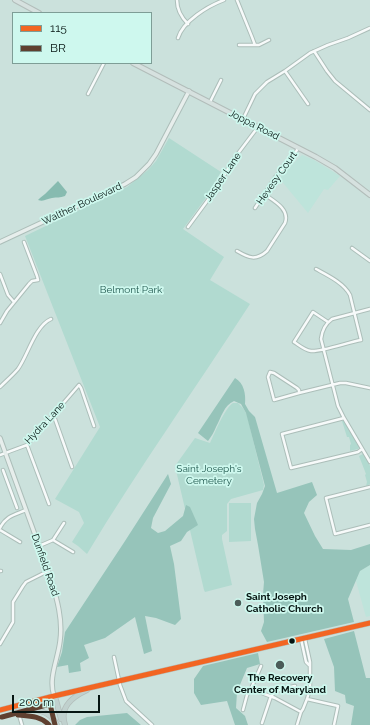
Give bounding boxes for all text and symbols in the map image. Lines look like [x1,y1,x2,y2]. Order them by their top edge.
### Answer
legend [12,12,152,64]
text: 115 [50,21,67,35]
text: BR [50,41,66,55]
street label: Joppa Road [227,107,281,143]
street label: Hevesy Court [254,149,300,207]
street label: Jasper Lane [202,150,244,204]
street label: Walther Boulevard [40,180,124,228]
park label: Belmont Park [100,284,162,296]
street label: Hydra Lane [22,399,68,447]
park label: Saint Joseph's Cemetery [176,463,242,486]
street label: Dunfield Road [29,532,61,598]
place label: Saint Joseph Catholic Church [246,591,323,614]
marker: Saint Joseph Catholic Church [233,598,243,608]
unlabelled marker [287,636,297,646]
marker: The Recovery Center of Maryland [274,659,286,671]
place label: The Recovery Center of Maryland [234,672,326,696]
scale bar [14,687,102,713]
text: 200 m [19,695,54,709]

